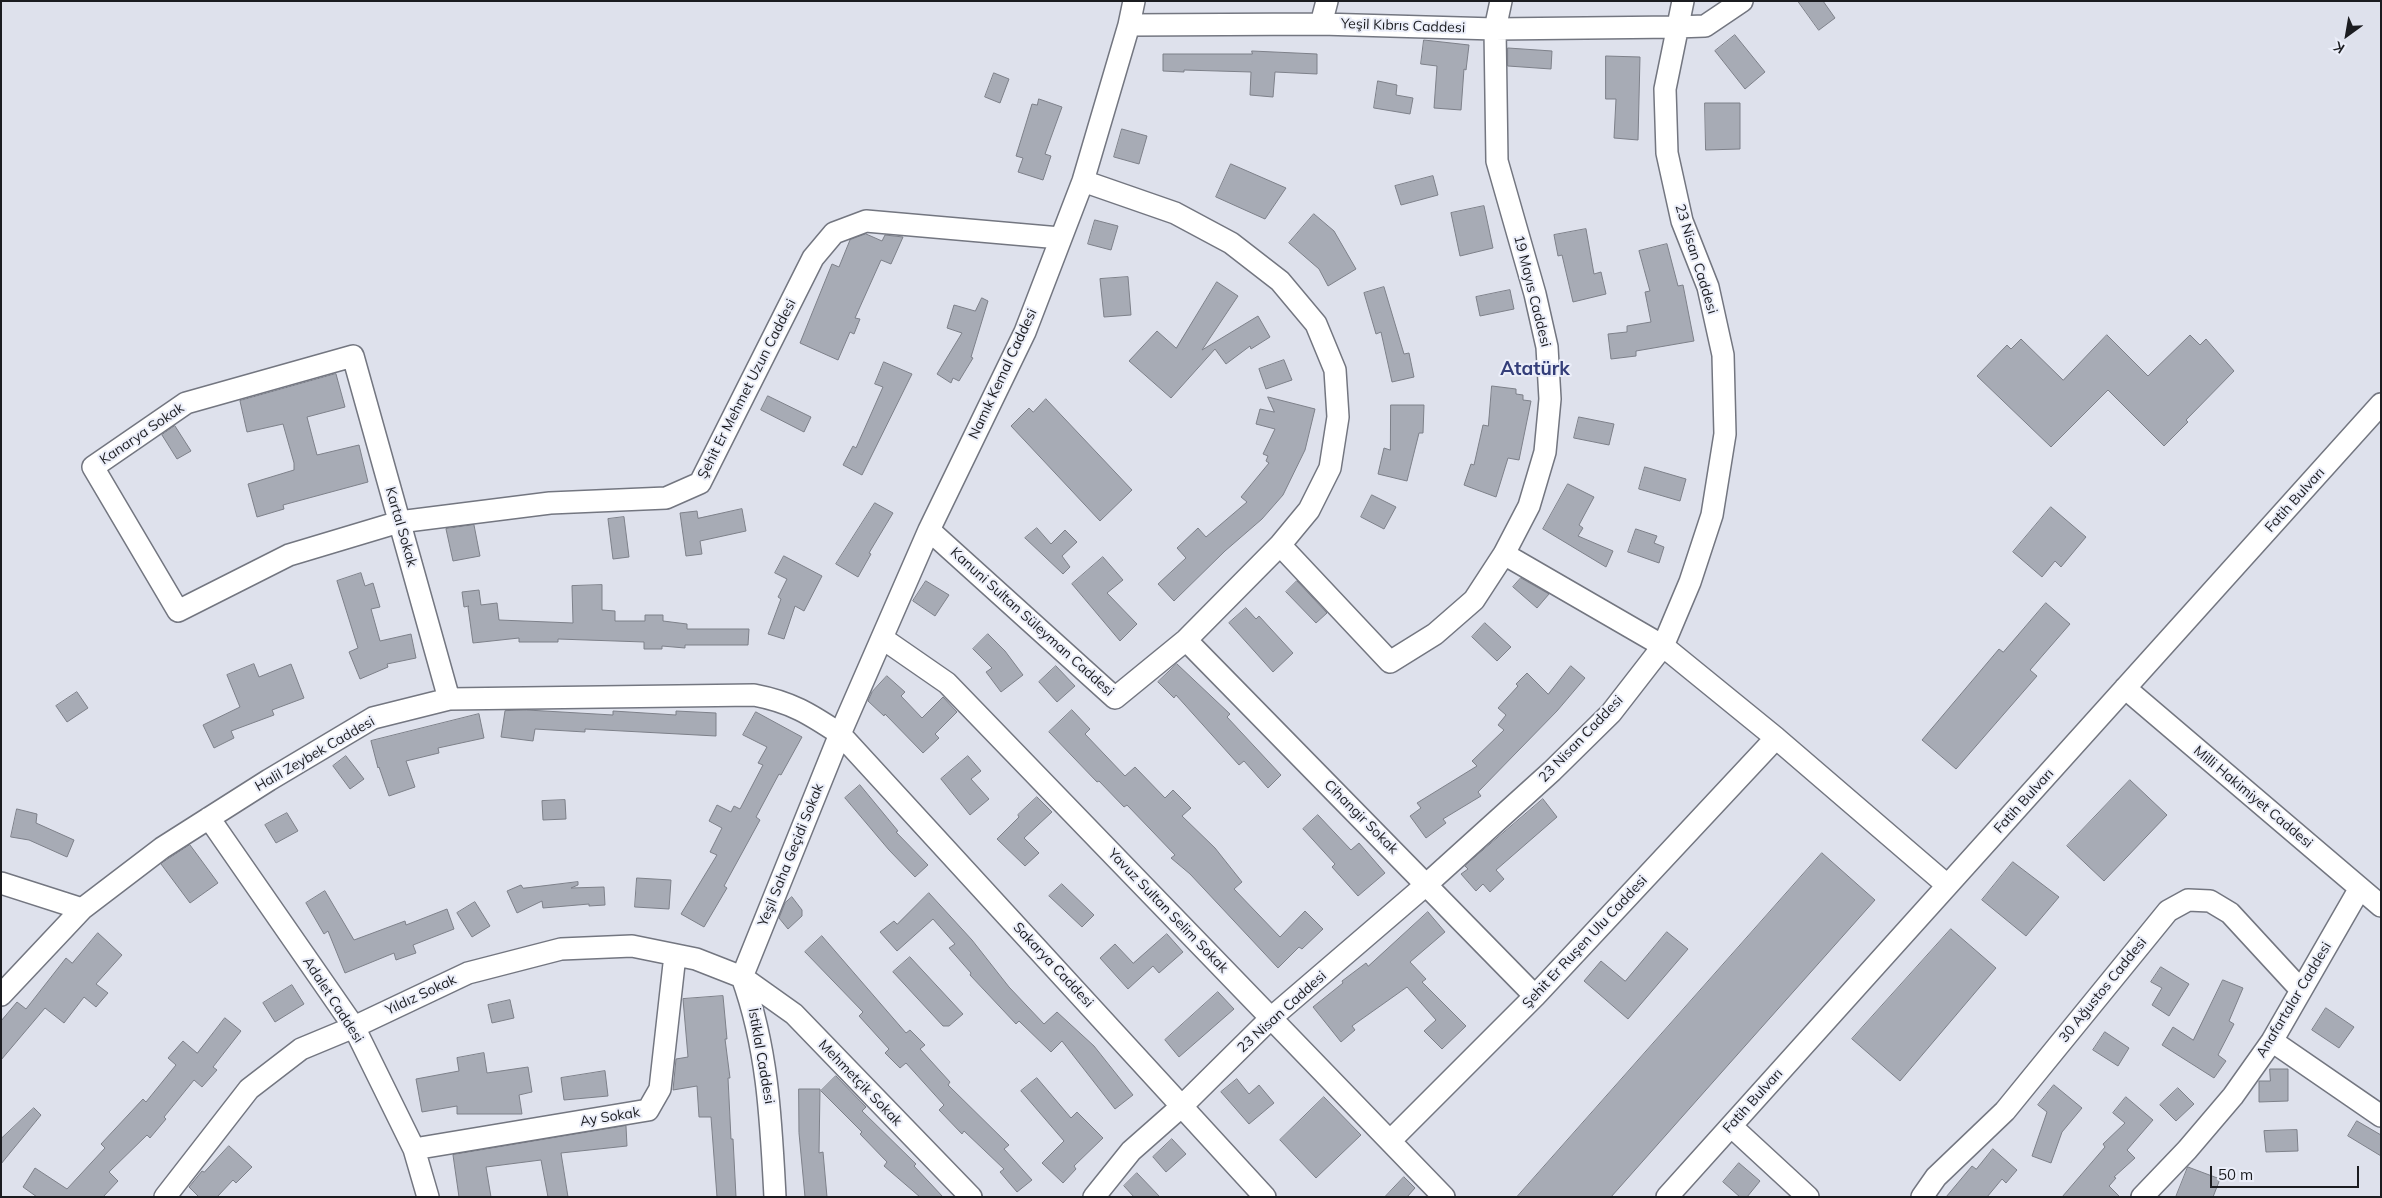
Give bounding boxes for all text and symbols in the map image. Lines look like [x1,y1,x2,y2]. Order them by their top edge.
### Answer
north arrow [2322,10,2372,60]
street label: Yeşil Kıbrıs Caddesi [1341,15,1465,37]
text: K [2330,38,2348,58]
street label: 23 Nisan Caddesi [1671,202,1721,316]
street label: 19 Mayıs Caddesi [1510,233,1554,349]
street label: Şehit Er Mehmet Uzun Caddesi [694,296,800,482]
street label: Namık Kemal Caddesi [965,306,1041,442]
district label: Atatürk [1500,358,1570,380]
street label: Kanarya Sokak [97,400,187,468]
street label: Fatih Bulvarı [2262,464,2328,536]
street label: Kartal Sokak [382,485,420,569]
street label: Kanuni Sultan Süleyman Caddesi [947,544,1117,700]
street label: 23 Nisan Caddesi [1535,692,1627,786]
street label: Halil Zeybek Caddesi [252,713,378,795]
street label: Milli Hakimiyet Caddesi [2190,742,2316,852]
street label: Fatih Bulvarı [1991,765,2057,837]
street label: Cihangir Sokak [1321,777,1401,857]
street label: Yeşil Saha Geçidi Sokak [755,781,827,929]
street label: Yavuz Sultan Selim Sokak [1104,845,1232,977]
street label: Şehit Er Ruşen Ulu Caddesi [1519,872,1651,1012]
street label: Sakarya Caddesi [1009,919,1097,1011]
street label: 30 Ağustos Caddesi [2056,934,2150,1046]
street label: Anafartalar Caddesi [2253,939,2335,1061]
street label: Adalet Caddesi [299,954,367,1046]
street label: 23 Nisan Caddesi [1234,968,1330,1056]
street label: Yıldız Sokak [383,971,459,1019]
street label: İstiklal Caddesi [744,1007,778,1105]
street label: Mehmetçik Sokak [815,1036,905,1130]
street label: Fatih Bulvarı [1720,1065,1786,1137]
street label: Ay Sokak [579,1104,641,1130]
scale bar [2212,1156,2361,1188]
text: 50 m [2218,1165,2253,1184]

